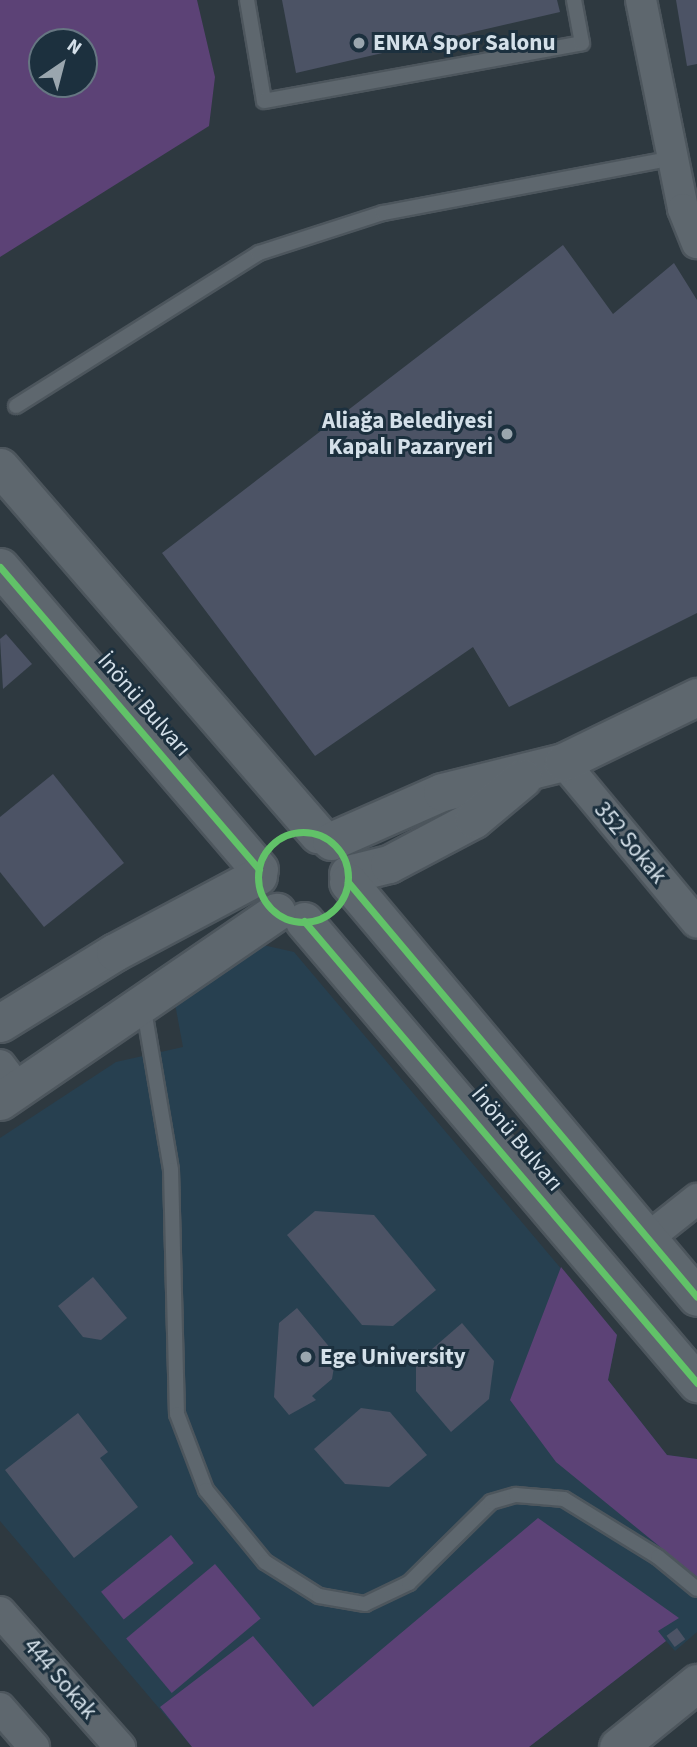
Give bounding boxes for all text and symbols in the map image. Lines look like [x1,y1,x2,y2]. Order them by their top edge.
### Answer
north arrow [28,28,98,98]
place label: ENKA Spor Salonu [373,29,556,57]
text: N [61,32,87,62]
marker: ENKA Spor Salonu [351,35,367,51]
place label: Aliağa Belediyesi Kapalı Pazaryeri [322,407,493,461]
marker: Aliağa Belediyesi Kapalı Pazaryeri [499,426,515,442]
street label: İnönü Bulvarı [92,648,196,762]
street label: 352 Sokak [588,797,672,889]
street label: İnönü Bulvarı [465,1081,569,1197]
place label: Ege University [320,1343,466,1371]
marker: Ege University [298,1349,314,1365]
street label: 444 Sokak [18,1633,102,1725]

